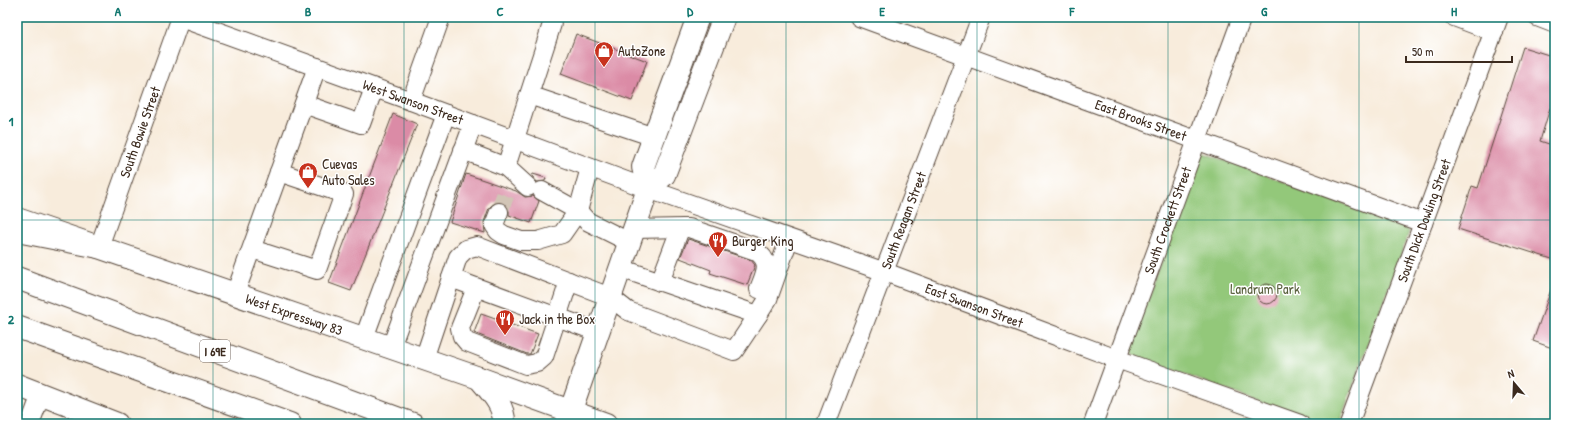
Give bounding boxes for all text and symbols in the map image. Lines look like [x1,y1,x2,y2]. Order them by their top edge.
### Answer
text: A [115,2,122,20]
text: B [305,2,312,20]
text: C [496,2,504,20]
text: D [687,2,694,20]
text: E [879,2,885,20]
text: F [1069,2,1076,20]
text: G [1261,2,1268,20]
text: H [1451,2,1457,20]
scale bar [1406,38,1512,64]
shop icon: AutoZone [593,40,615,68]
place label: AutoZone [618,41,666,60]
text: 50 m [1412,43,1433,60]
street label: West Swanson Street [360,74,466,129]
street label: South Bowie Street [115,84,165,180]
street label: East Brooks Street [1093,94,1189,145]
text: 1 [9,112,14,130]
place label: Cuevas Auto Sales [322,154,375,189]
street label: South Dick Dowling Street [1392,156,1455,285]
shop icon: Cuevas Auto Sales [297,161,319,189]
street label: South Crockett Street [1139,164,1195,276]
street label: South Reagan Street [876,168,930,272]
restaurant icon: Burger King [707,230,729,258]
place label: Burger King [732,231,794,251]
street label: East Swanson Street [923,278,1026,332]
park label: Landrum Park [1230,279,1300,298]
street label: West Expressway 83 [243,288,345,339]
restaurant icon: Jack in the Box [494,308,516,336]
place label: Jack in the Box [519,309,595,328]
text: 2 [8,310,15,328]
road number: I 69E [200,340,230,362]
north arrow [1494,363,1534,403]
text: N [1506,366,1516,381]

